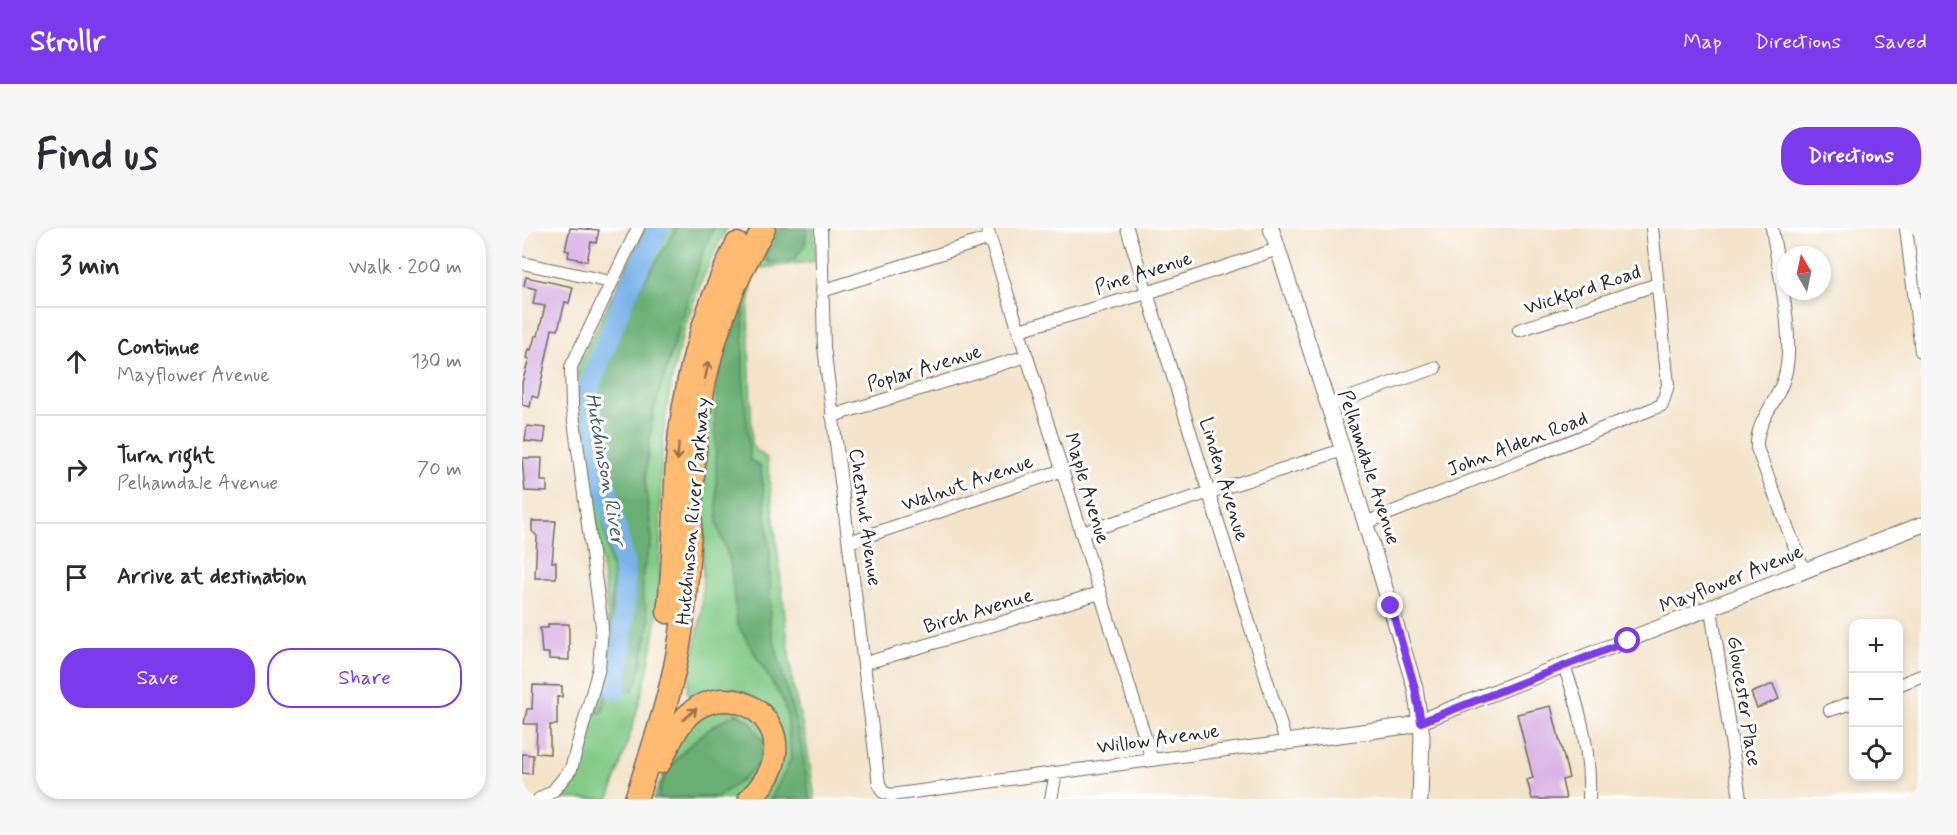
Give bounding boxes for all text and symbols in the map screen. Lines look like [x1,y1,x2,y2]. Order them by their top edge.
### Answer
text: Strollr [30,24,105,61]
text: Map [1683,28,1722,56]
text: Directions [1755,28,1841,56]
text: Saved [1874,28,1927,56]
button: Directions [1781,127,1921,185]
text: Find us [36,129,158,184]
street label: Pine Avenue [1091,245,1196,302]
north arrow [1777,246,1831,300]
text: 3 min [60,250,120,284]
text: Walk · 200 m [349,254,462,281]
street label: Wickford Road [1521,259,1645,324]
text: Continue [117,334,199,362]
street label: Poplar Avenue [864,338,985,399]
icon: ahead [60,345,93,378]
text: 130 m [411,348,462,375]
one-way arrow [702,361,714,380]
text: Mayflower Avenue [117,362,270,389]
street label: Pelhamdale Avenue [1331,387,1406,548]
water label: Hutchinson River [578,391,633,551]
street label: Hutchinson River Parkway [670,396,717,626]
street label: John Alden Road [1443,405,1592,484]
street label: Linden Avenue [1192,414,1255,545]
street label: Maple Avenue [1057,430,1116,547]
one-way arrow [672,441,683,461]
text: Turn right [117,442,215,470]
street label: Chestnut Avenue [841,447,888,588]
street label: Walnut Avenue [898,448,1037,519]
icon: right [60,453,93,486]
text: 70 m [417,456,462,483]
text: Pelhamdale Avenue [117,470,278,497]
street label: Mayflower Avenue [1656,538,1807,621]
icon: arrive [60,561,93,594]
text: Arrive at destination [117,563,307,591]
street label: Birch Avenue [920,582,1037,641]
route end [1377,592,1403,618]
map controls [1849,619,1903,781]
button: + [1849,619,1903,673]
route start [1614,627,1640,653]
street label: Gloucester Place [1720,634,1767,768]
button: Save [60,648,255,708]
button: Share [267,648,462,708]
button: − [1849,673,1903,727]
one-way arrow [682,707,697,721]
street label: Willow Avenue [1095,718,1221,761]
button: locate [1849,727,1903,781]

